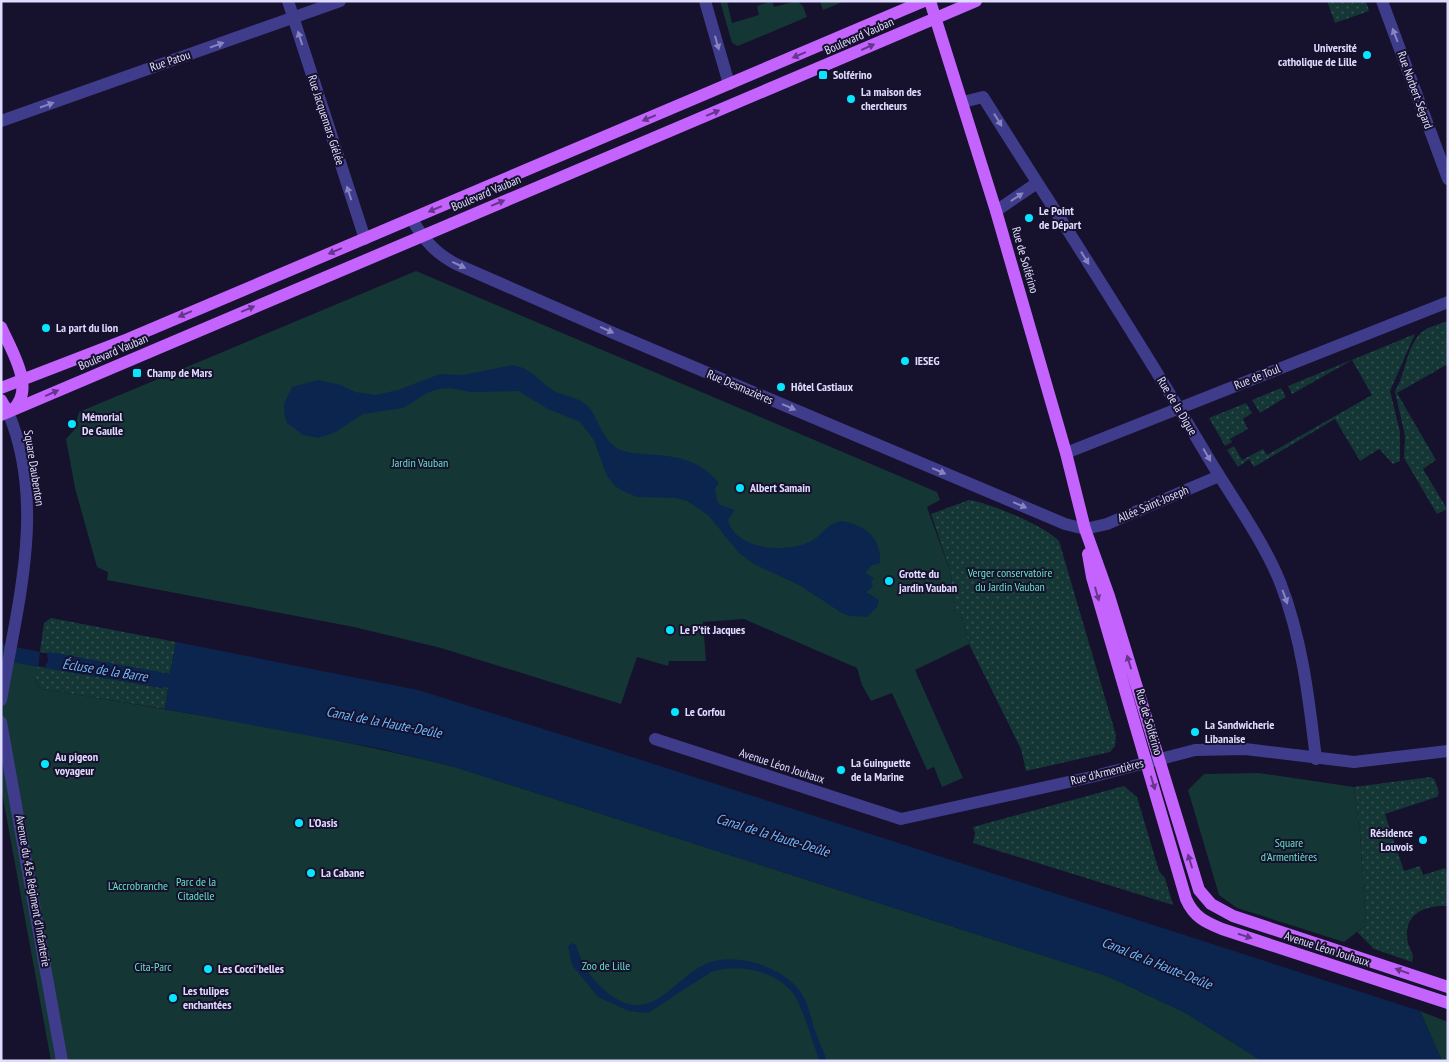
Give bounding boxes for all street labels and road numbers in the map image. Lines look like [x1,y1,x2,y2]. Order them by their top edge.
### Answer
street label: Boulevard Vauban [822,14,896,57]
street label: Rue Patou [148,47,192,74]
street label: Rue Norbert Ségard [1394,49,1436,131]
street label: Rue Jacquemars Giélée [305,73,348,167]
street label: Boulevard Vauban [449,171,523,214]
street label: Rue de Solférino [1009,225,1042,295]
street label: Boulevard Vauban [76,330,150,373]
street label: Rue de Toul [1232,360,1282,393]
street label: Rue Desmazières [705,366,776,407]
street label: Rue de la Digue [1154,374,1201,438]
street label: Square Daubenton [21,429,48,507]
street label: Allée Saint-Joseph [1115,482,1191,525]
street label: Rue de Solférino [1133,687,1166,757]
street label: Avenue Léon Jouhaux [738,745,827,786]
street label: Rue d'Armentières [1069,755,1145,788]
street label: Avenue du 43e Régiment d'Infanterie [13,814,54,968]
street label: Avenue Léon Jouhaux [1283,928,1372,969]

